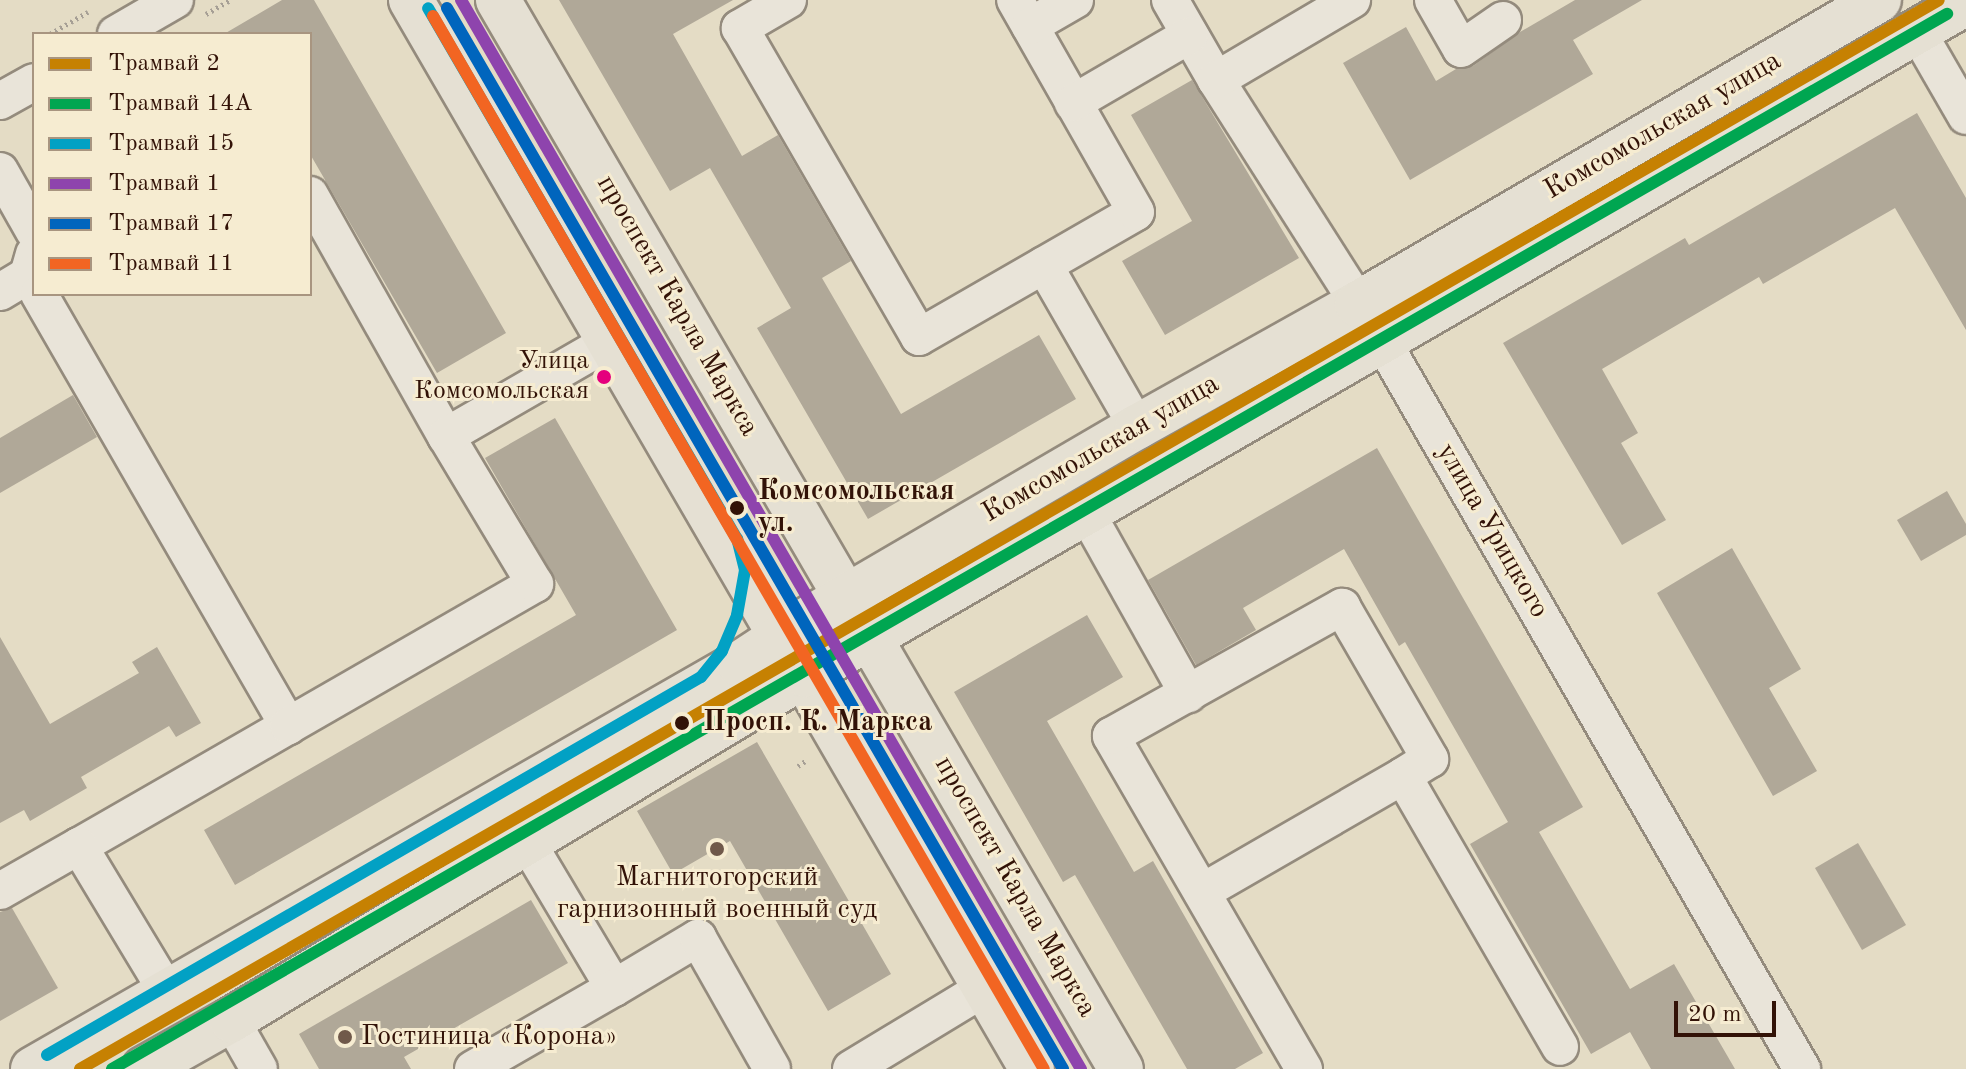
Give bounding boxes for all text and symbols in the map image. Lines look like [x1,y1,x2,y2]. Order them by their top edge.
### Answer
legend [32,32,312,296]
street label: Комсомольская улица [1539,45,1787,207]
text: Трамвай 2 [108,52,220,76]
text: Трамвай 14А [108,92,252,116]
text: Трамвай 15 [108,132,234,156]
street label: проспект Карла Маркса [589,170,765,442]
text: Трамвай 1 [108,172,220,196]
text: Трамвай 17 [108,212,234,236]
text: Трамвай 11 [108,252,234,276]
place label: Улица Комсомольская [414,346,589,408]
street label: Комсомольская улица [977,368,1225,530]
marker: Улица Комсомольская [596,369,612,385]
street label: улица Урицкого [1428,438,1556,624]
place label: Комсомольская ул. [758,475,954,541]
marker: Комсомольская ул. [723,494,751,522]
place label: Просп. К. Маркса [703,706,932,740]
marker: Просп. К. Маркса [668,709,696,737]
street label: проспект Карла Маркса [927,751,1103,1023]
marker: Магнитогорский гарнизонный военный суд [708,840,726,858]
place label: Магнитогорский гарнизонный военный суд [557,861,877,927]
scale bar [1678,985,1780,1035]
text: 20 m [1688,1003,1742,1027]
place label: Гостиница «Корона» [361,1020,618,1054]
marker: Гостиница «Корона» [336,1028,354,1046]

